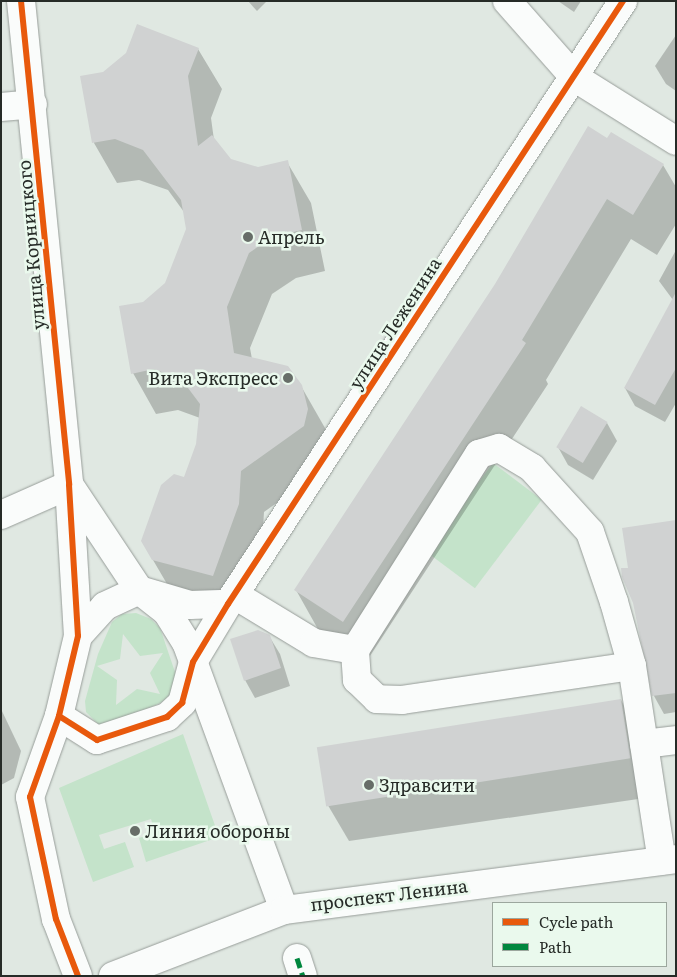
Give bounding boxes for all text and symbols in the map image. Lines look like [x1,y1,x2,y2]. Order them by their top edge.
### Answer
street label: улица Корницкого [13,159,49,331]
place label: Апрель [258,226,325,248]
marker: Апрель [242,231,254,243]
street label: улица Леженина [344,253,446,393]
place label: Вита Экспресс [148,367,278,389]
marker: Вита Экспресс [282,372,294,384]
place label: Здравсити [379,774,475,796]
marker: Здравсити [363,779,375,791]
place label: Линия обороны [145,820,290,842]
marker: Линия обороны [129,825,141,837]
street label: проспект Ленина [309,875,469,915]
legend [492,902,667,967]
text: Cycle path [539,910,613,933]
text: Path [539,935,572,958]

